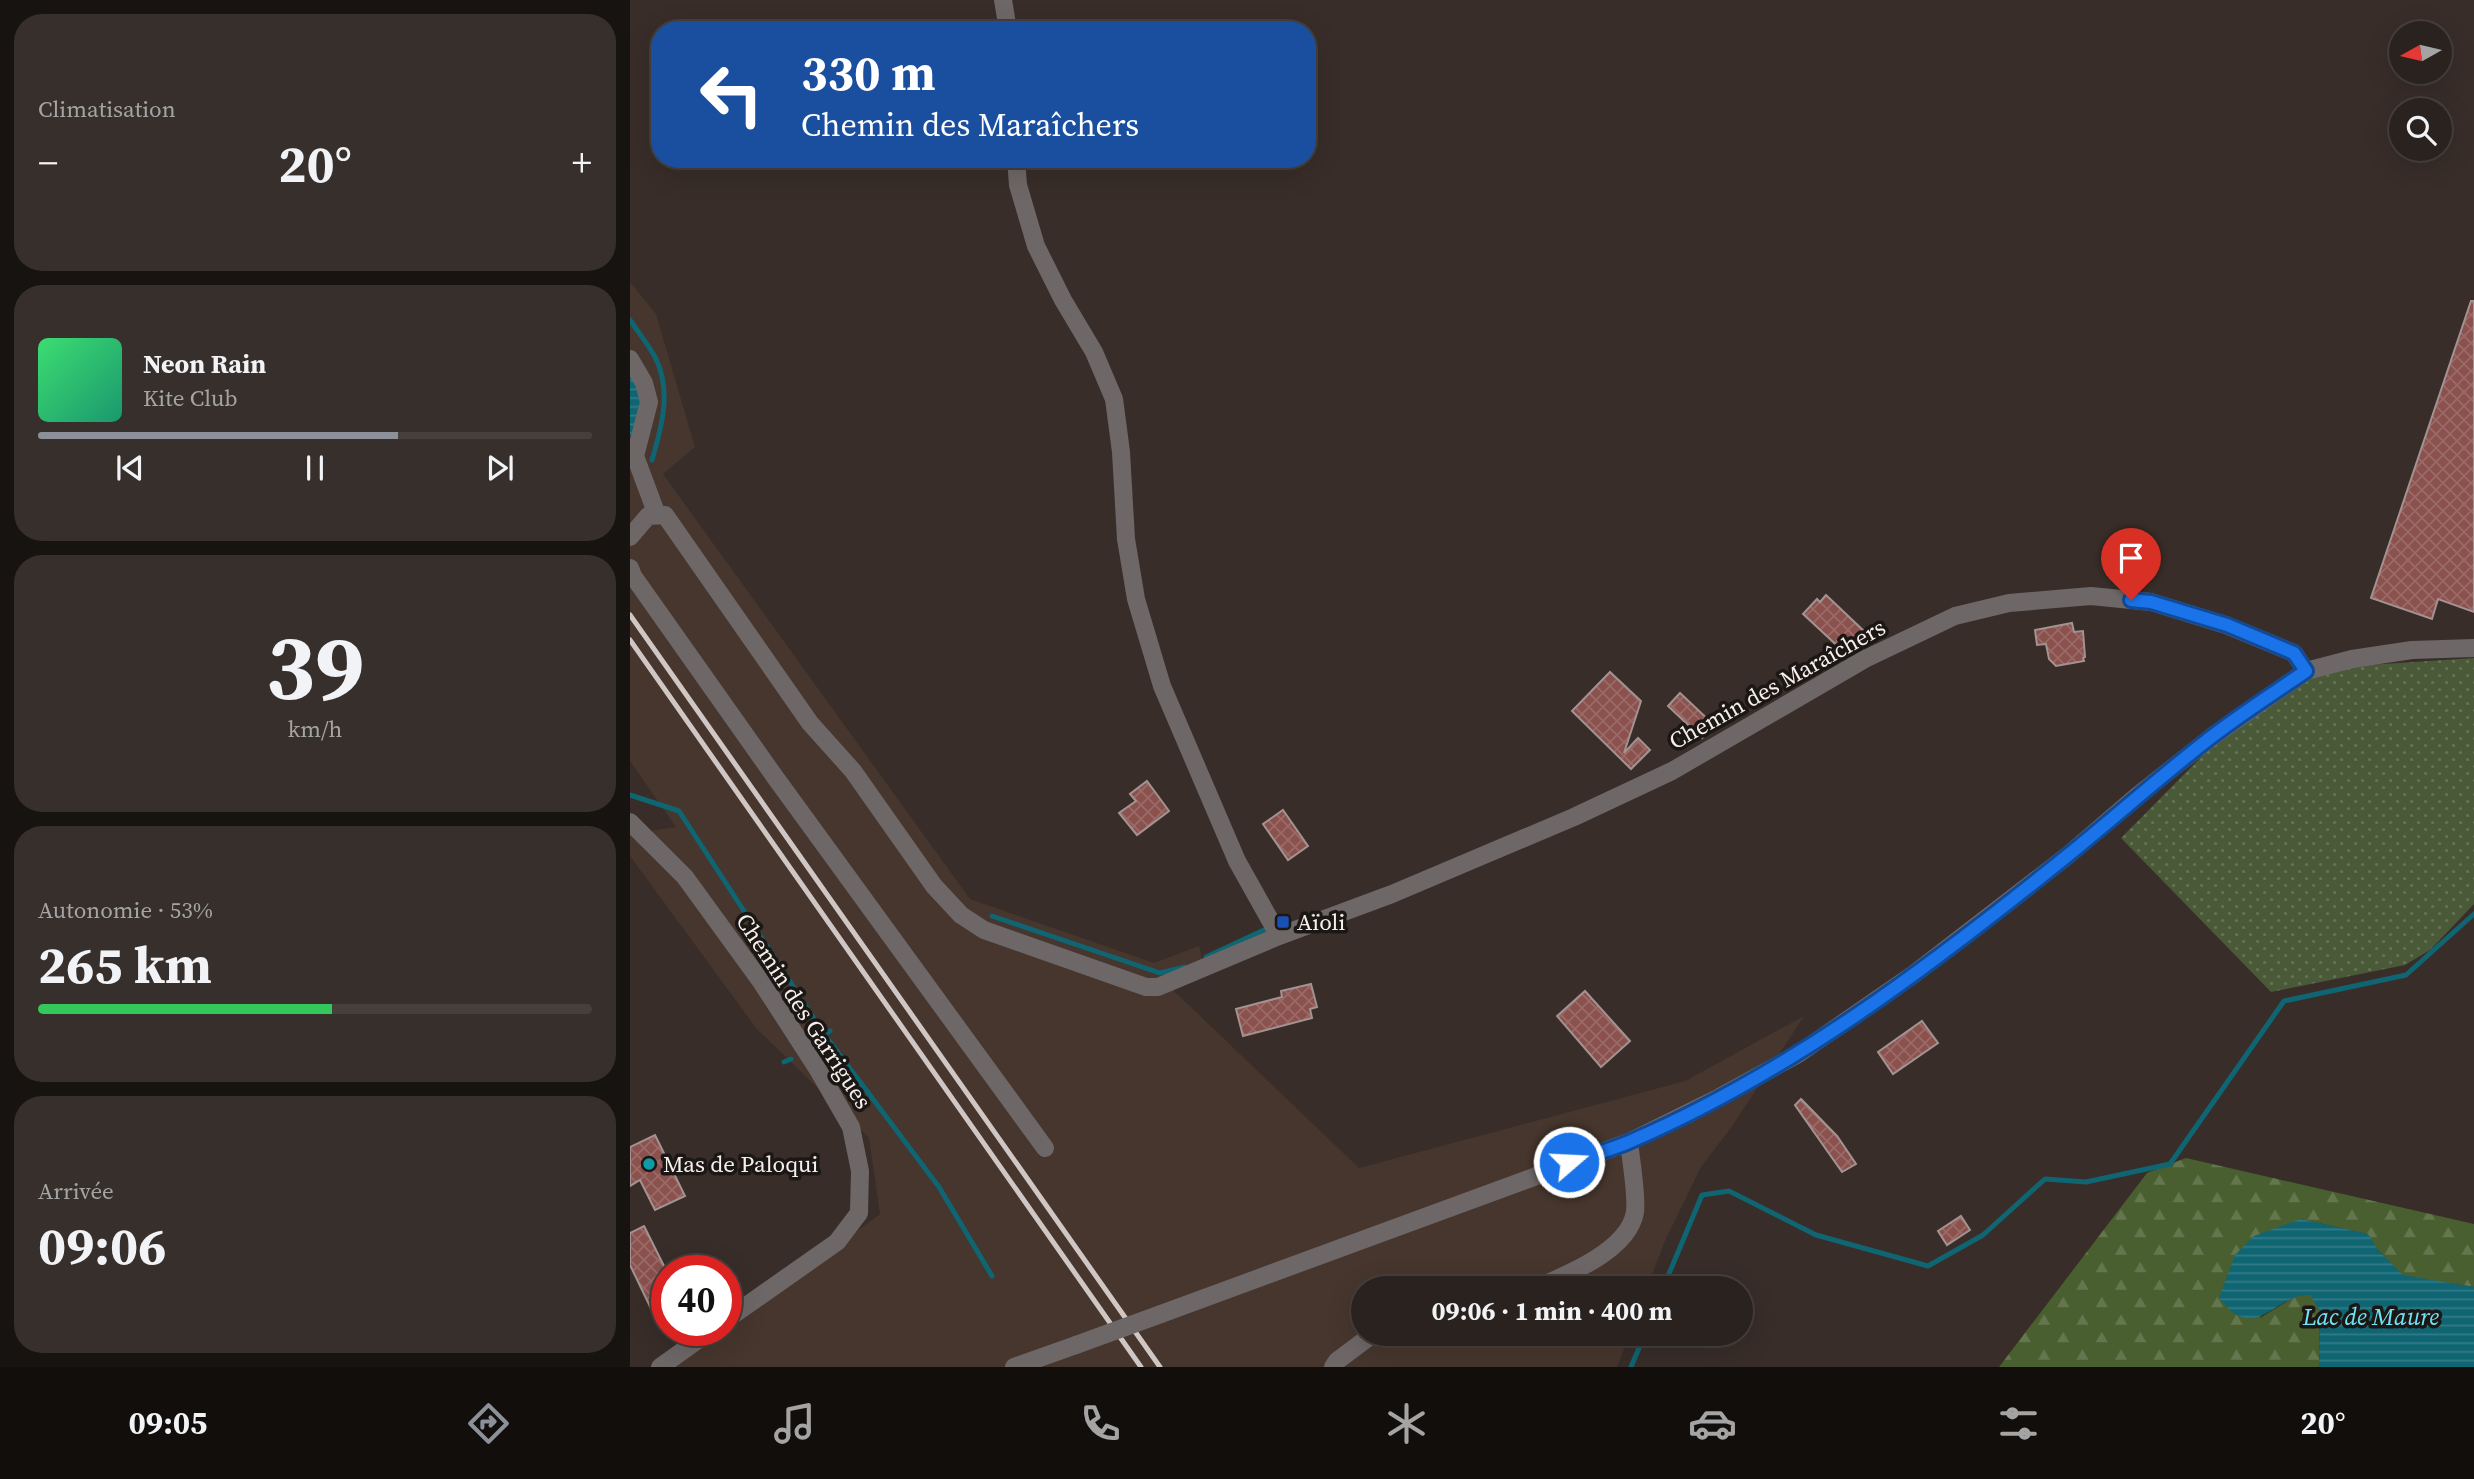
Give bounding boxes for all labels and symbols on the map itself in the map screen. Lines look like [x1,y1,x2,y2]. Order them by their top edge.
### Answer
north arrow [2389,21,2452,84]
pin [2101,528,2161,600]
street label: Chemin des Maraîchers [1663,611,1891,757]
place label: Aïoli [1297,906,1345,938]
street label: Chemin des Garrigues [729,907,879,1115]
marker: Aïoli [1275,914,1291,930]
position arrow [1532,1125,1606,1199]
place label: Mas de Paloqui [663,1148,818,1180]
marker: Mas de Paloqui [641,1156,657,1172]
speed limit sign: 40 [651,1255,742,1346]
water label: Lac de Maure [2302,1300,2439,1333]

